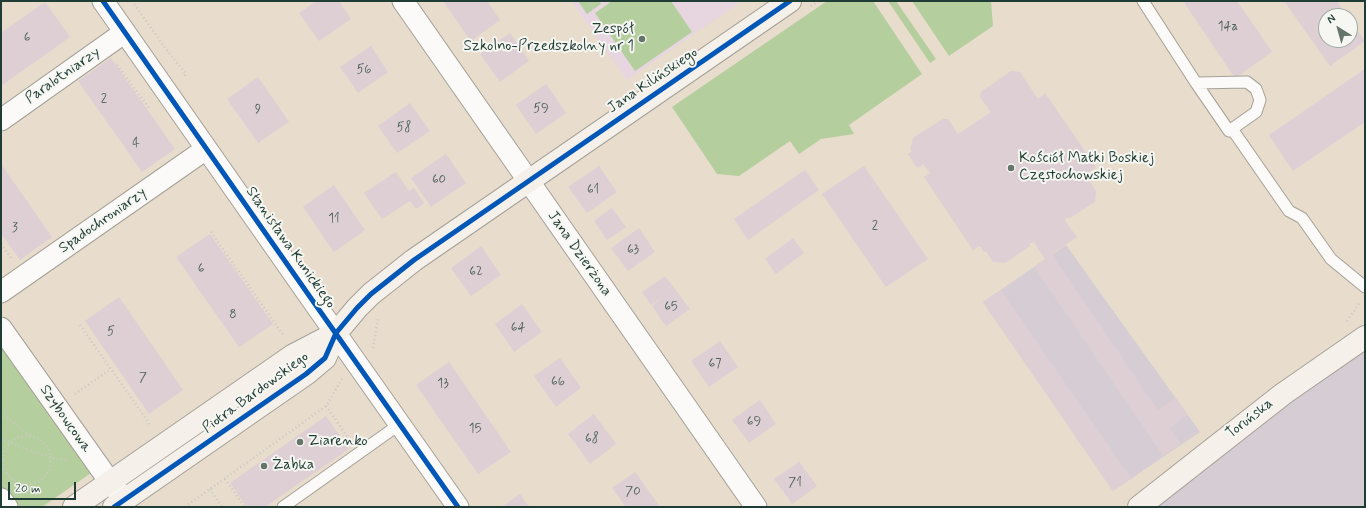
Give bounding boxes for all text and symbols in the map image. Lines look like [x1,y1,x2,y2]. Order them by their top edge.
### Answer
north arrow [1318,8,1358,48]
text: N [1324,11,1339,27]
house number: 14a [1218,19,1238,35]
place label: Zespół Szkolno-Przedszkolny nr 1 [464,21,634,56]
house number: 6 [24,30,30,46]
marker: Zespół Szkolno-Przedszkolny nr 1 [637,34,647,44]
street label: Paralotniarzy [22,44,104,108]
street label: Jana Kilińskiego [605,44,701,118]
house number: 56 [357,62,371,78]
house number: 2 [101,91,107,107]
house number: 59 [533,101,549,117]
house number: 9 [255,102,261,118]
house number: 58 [397,120,411,136]
house number: 4 [132,136,140,152]
place label: Kościół Matki Boskiej Częstochowskiej [1019,150,1154,185]
marker: Kościół Matki Boskiej Częstochowskiej [1006,163,1016,173]
house number: 60 [432,172,446,188]
house number: 61 [587,182,599,198]
street label: Spadochroniarzy [56,184,150,258]
street label: Stanisława Kunickiego [241,184,339,312]
street label: Jana Dzierżona [543,208,615,300]
house number: 11 [328,211,340,227]
house number: 2 [872,218,878,234]
house number: 3 [12,220,18,236]
house number: 63 [627,242,639,258]
house number: 6 [198,261,204,277]
house number: 62 [469,264,483,280]
house number: 65 [664,299,678,315]
house number: 8 [229,307,237,323]
house number: 64 [511,320,525,336]
house number: 5 [107,324,115,340]
street label: Piotra Bardowskiego [199,348,313,438]
house number: 67 [708,356,722,372]
house number: 7 [139,370,147,386]
house number: 66 [551,374,565,390]
house number: 13 [437,376,449,392]
street label: Szybowcowa [35,382,95,456]
street label: Toruńska [1223,395,1277,443]
house number: 69 [747,414,761,430]
house number: 15 [469,421,481,437]
house number: 68 [585,431,599,447]
place label: Ziarenko [308,433,368,451]
marker: Ziarenko [295,437,305,447]
place label: Żabka [272,457,314,475]
marker: Żabka [259,461,269,471]
scale bar [10,474,78,500]
house number: 71 [788,475,802,491]
text: 20 m [15,481,41,497]
house number: 70 [625,484,641,500]

